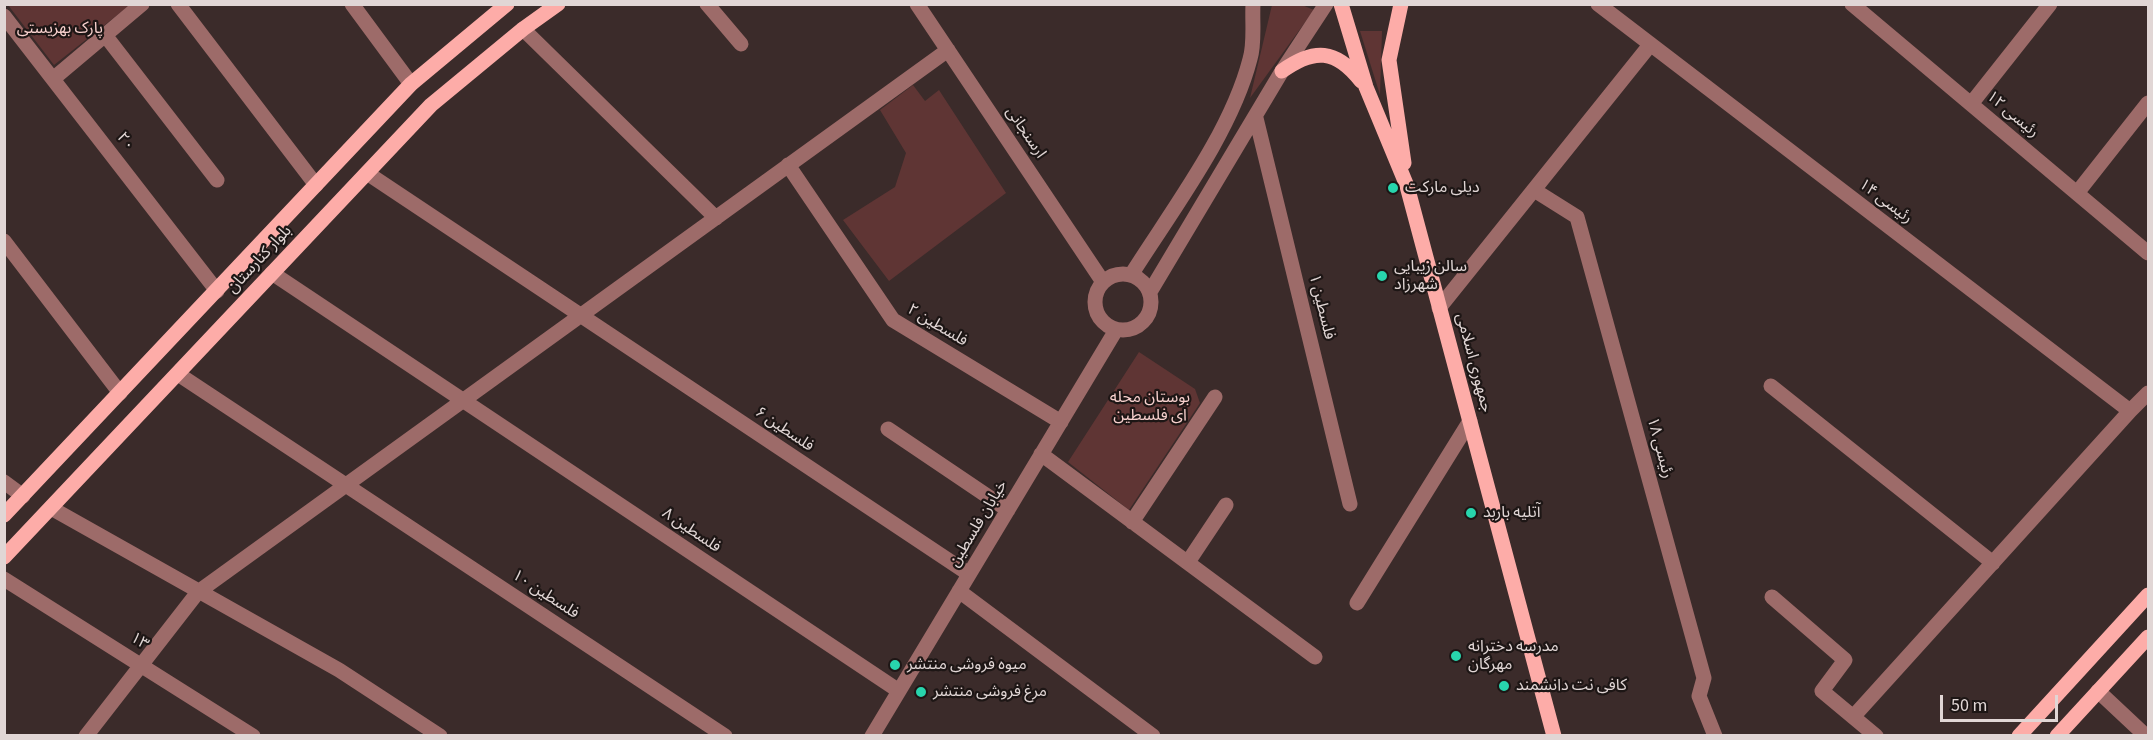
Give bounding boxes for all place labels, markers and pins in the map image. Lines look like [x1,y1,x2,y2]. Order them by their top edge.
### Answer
place label: دیلی مارکت [1405,178,1480,198]
marker: دیلی مارکت [1386,181,1400,195]
place label: سالن زیبایی شهرزاد [1394,257,1467,295]
marker: سالن زیبایی شهرزاد [1375,269,1389,283]
place label: آتلیه باربد [1483,503,1540,523]
marker: آتلیه باربد [1464,506,1478,520]
place label: مدرسه دخترانه مهرگان [1468,637,1559,675]
marker: مدرسه دخترانه مهرگان [1449,649,1463,663]
place label: میوه فروشی منتشر [907,655,1027,675]
marker: میوه فروشی منتشر [888,658,902,672]
place label: کافی نت دانشمند [1516,676,1627,696]
marker: کافی نت دانشمند [1497,679,1511,693]
place label: مرغ فروشی منتشر [933,682,1047,702]
marker: مرغ فروشی منتشر [914,685,928,699]

